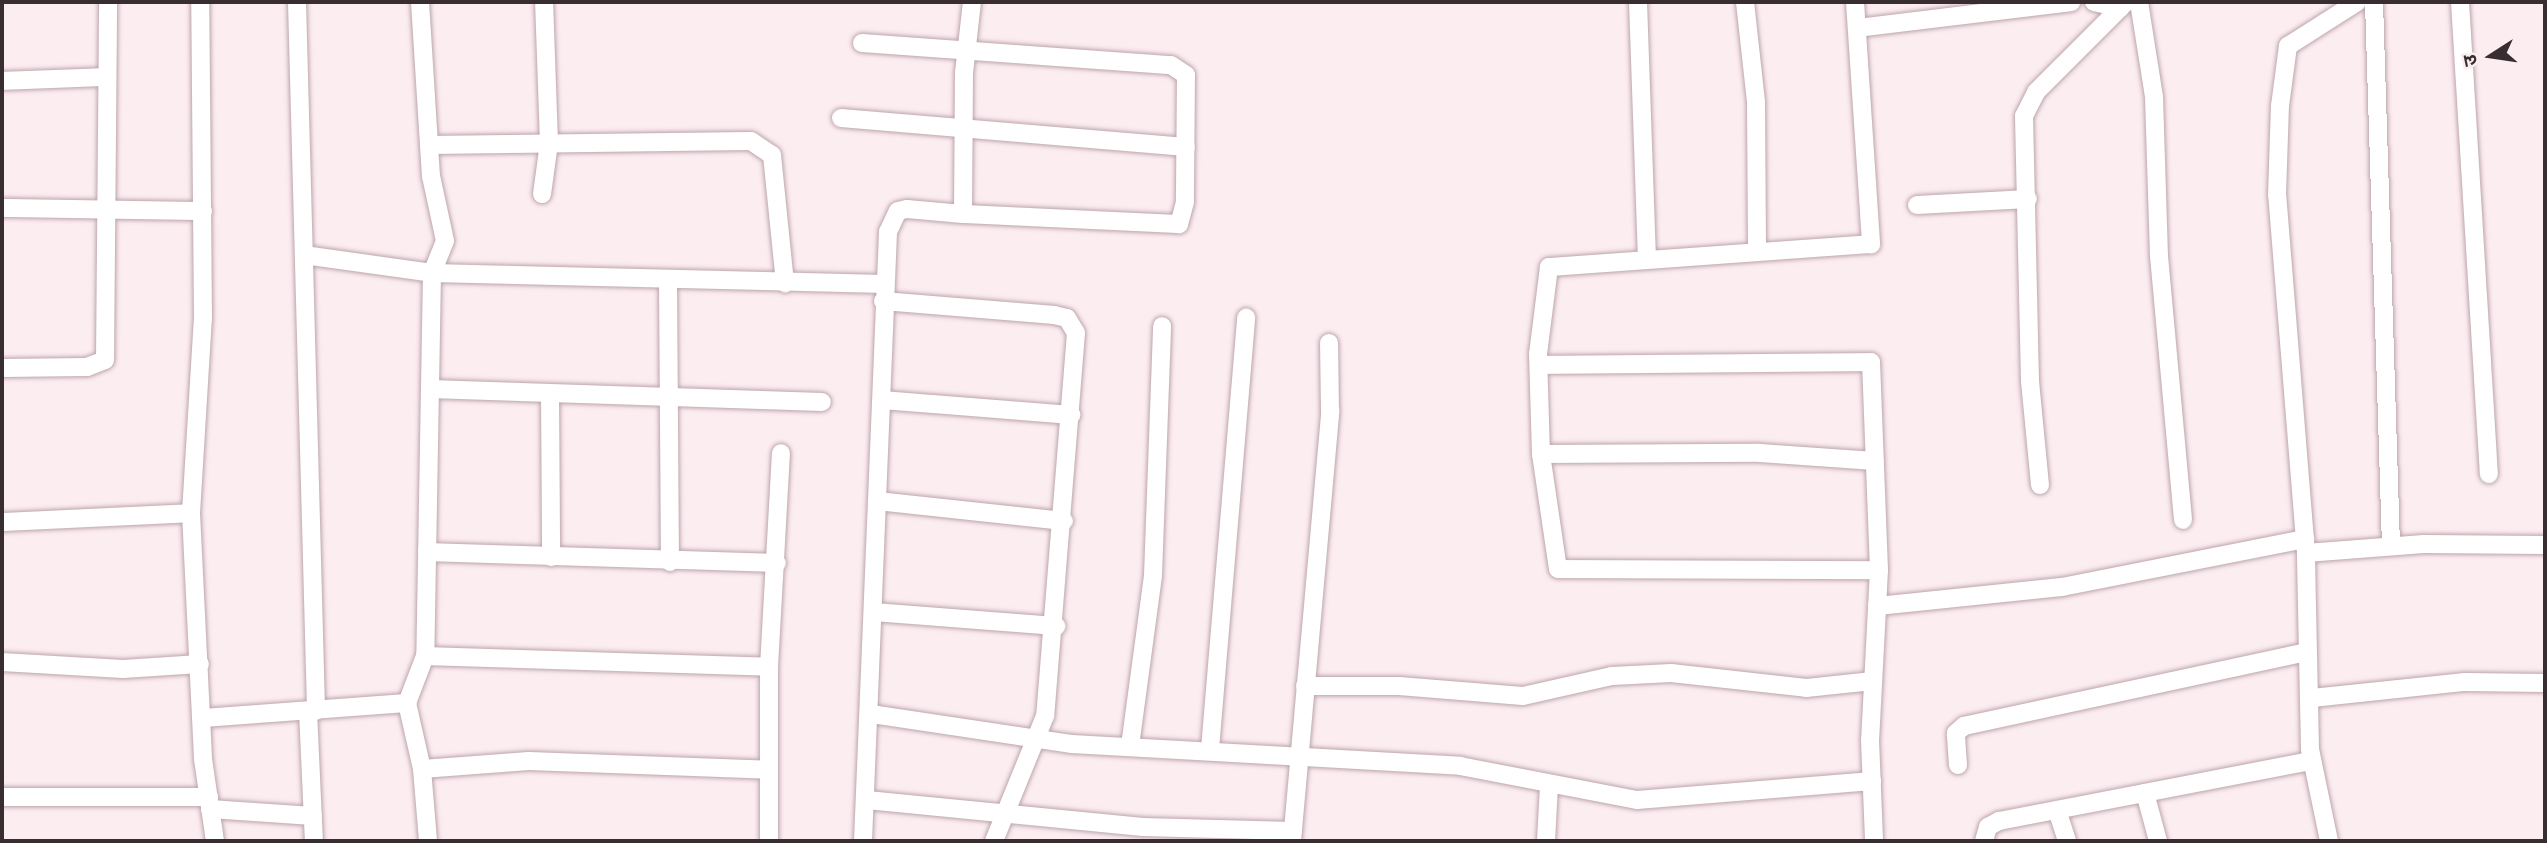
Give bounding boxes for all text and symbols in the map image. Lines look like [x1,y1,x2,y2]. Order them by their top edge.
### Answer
north arrow [2456,21,2526,91]
text: उ [2458,53,2482,68]

